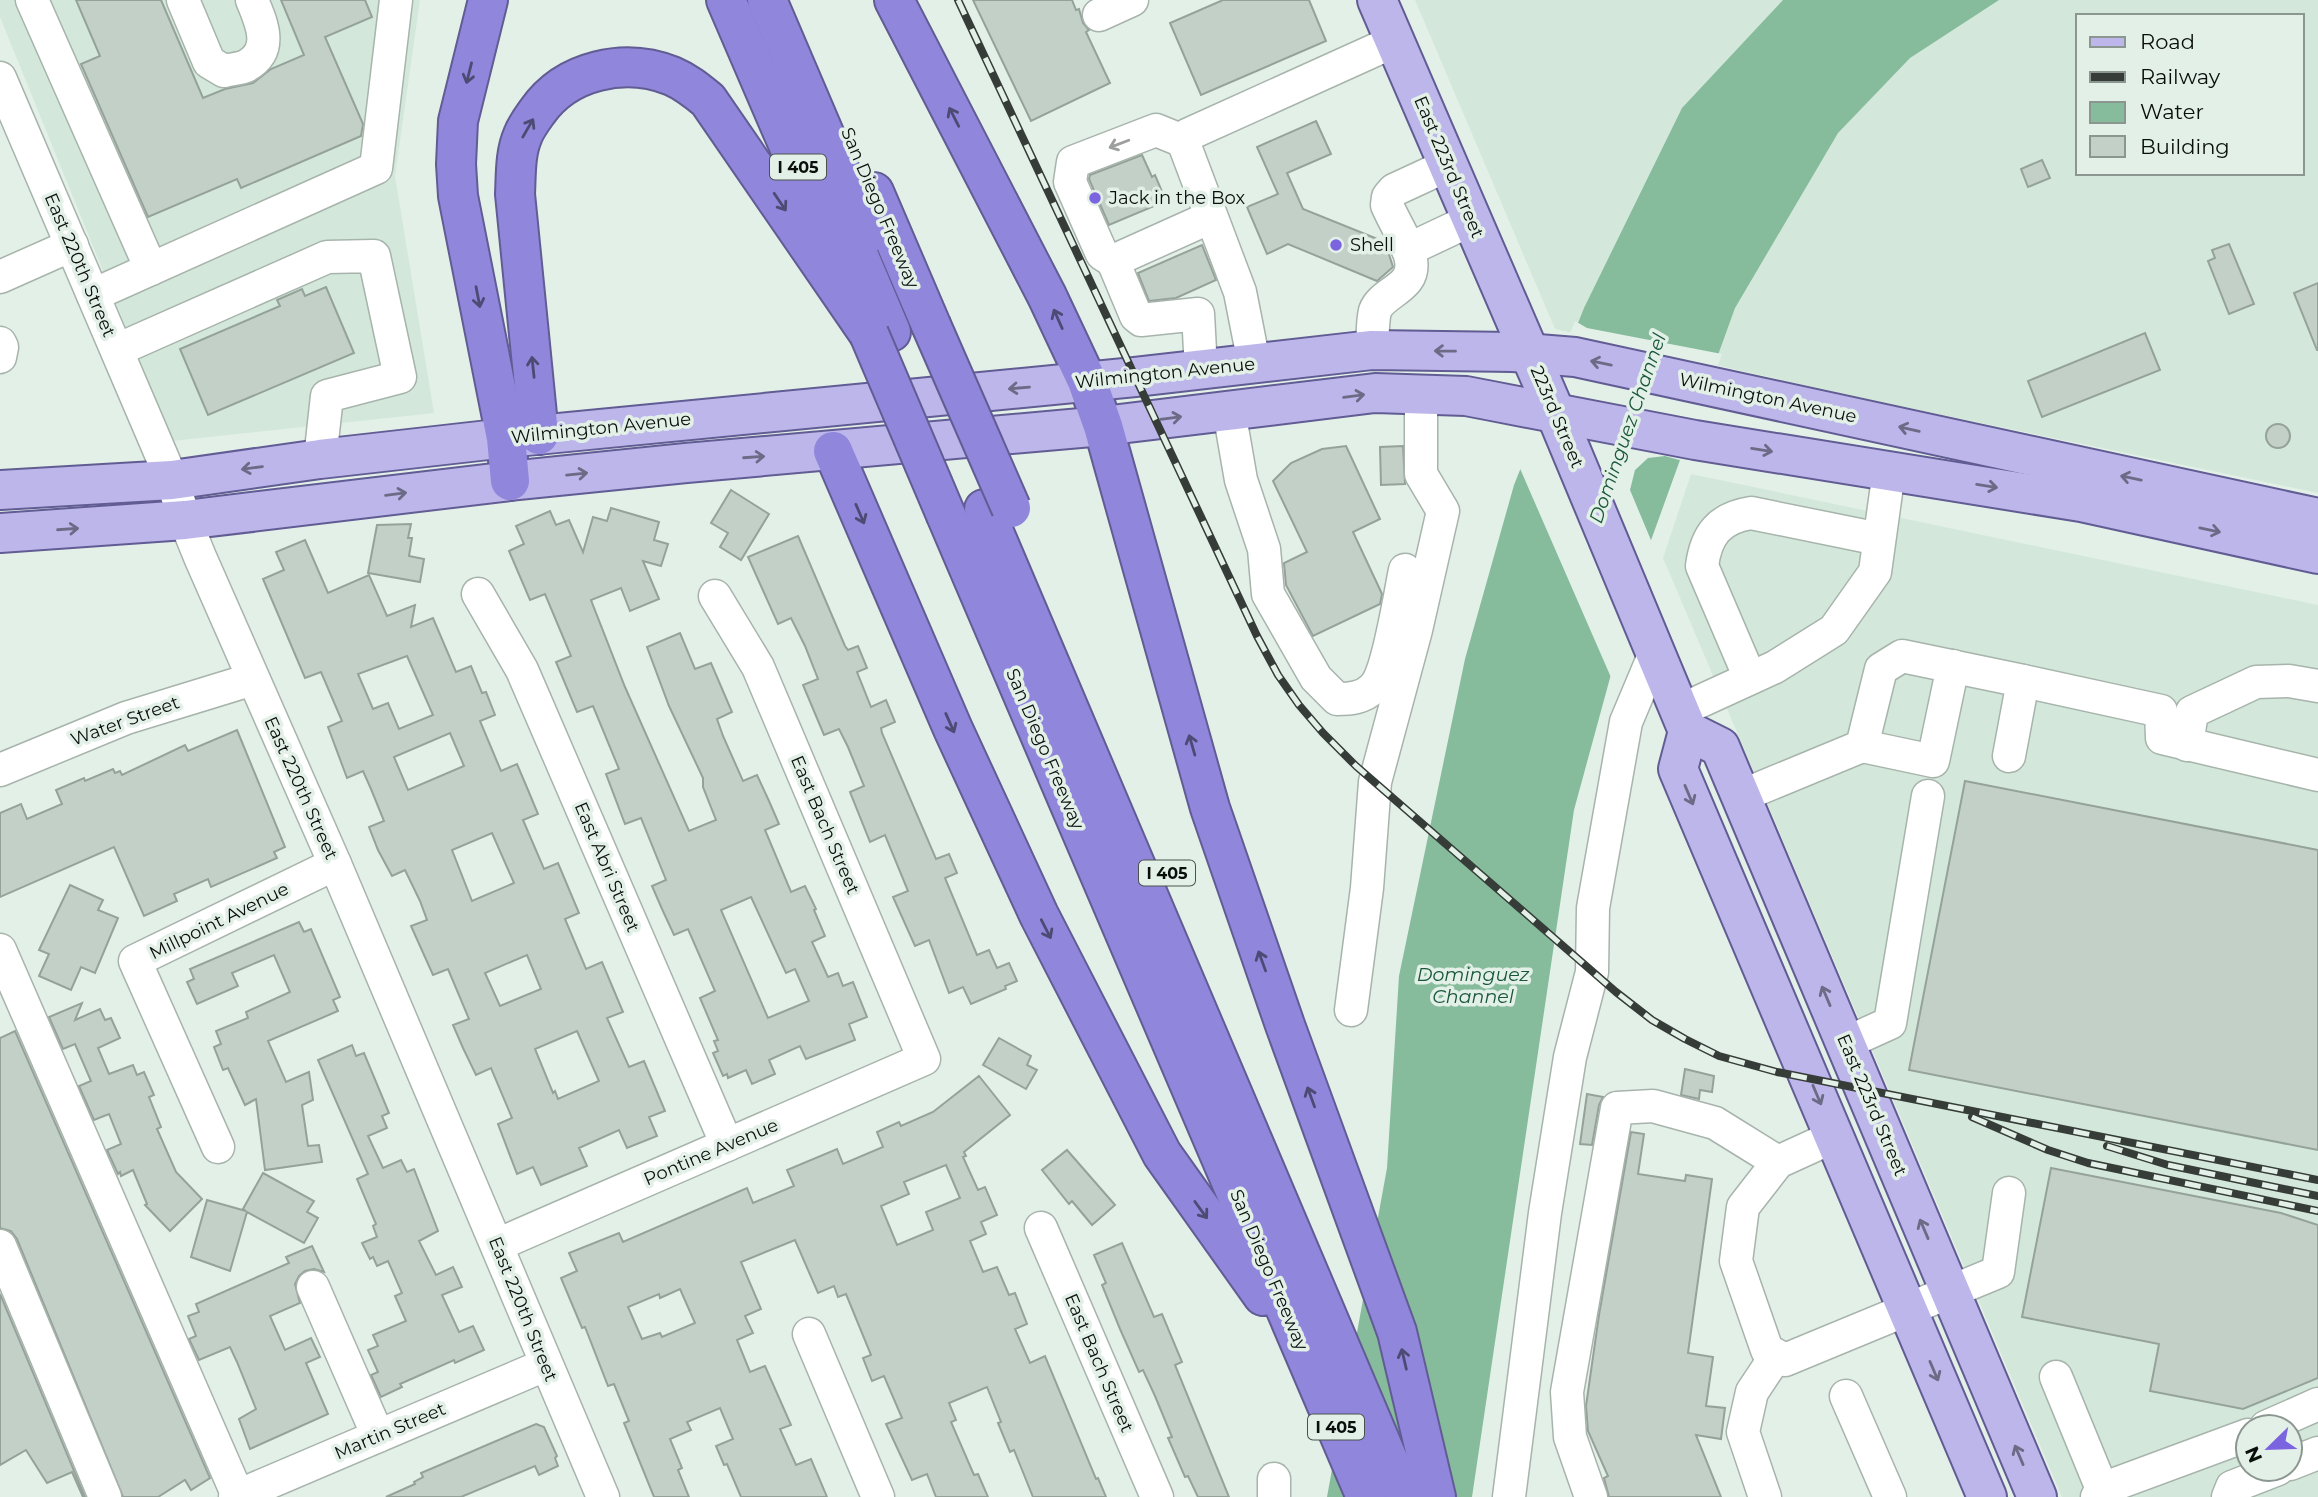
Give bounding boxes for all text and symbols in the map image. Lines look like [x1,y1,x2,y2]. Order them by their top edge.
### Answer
legend [2076,14,2304,175]
text: Road [2140,29,2195,54]
one-way arrow [462,61,475,84]
text: Railway [2140,64,2221,89]
street label: East 223rd Street [1409,93,1489,241]
text: Water [2140,99,2204,124]
one-way arrow [947,107,961,128]
one-way arrow [521,118,535,138]
street label: San Diego Freeway [836,124,924,292]
text: Building [2140,134,2230,159]
one-way arrow [1109,139,1131,152]
road number: I 405 [770,154,826,180]
place label: Jack in the Box [1108,187,1245,209]
street label: East 220th Street [40,190,120,340]
marker: Jack in the Box [1087,190,1103,206]
one-way arrow [773,192,787,212]
place label: Shell [1350,234,1394,256]
marker: Shell [1328,237,1344,253]
one-way arrow [472,285,486,308]
one-way arrow [1051,309,1064,331]
water label: Dominguez Channel [1584,329,1671,526]
one-way arrow [1434,344,1457,358]
street label: Wilmington Avenue [1074,353,1256,393]
one-way arrow [1590,355,1613,369]
one-way arrow [526,356,539,379]
street label: 223rd Street [1526,363,1588,471]
street label: Wilmington Avenue [1677,368,1859,428]
one-way arrow [1008,382,1030,395]
one-way arrow [1342,389,1365,402]
street label: Wilmington Avenue [510,408,692,448]
one-way arrow [1159,411,1182,424]
one-way arrow [1898,422,1921,435]
one-way arrow [1750,444,1773,457]
one-way arrow [742,450,765,463]
one-way arrow [241,462,264,475]
one-way arrow [566,467,588,480]
one-way arrow [2120,471,2143,485]
one-way arrow [1975,480,1998,493]
one-way arrow [384,488,407,501]
one-way arrow [855,502,868,524]
one-way arrow [56,522,79,535]
one-way arrow [2198,524,2221,537]
street label: San Diego Freeway [1001,665,1089,833]
street label: Water Street [68,691,182,751]
one-way arrow [945,711,958,733]
street label: East 220th Street [260,713,342,863]
one-way arrow [1185,734,1198,756]
street label: East Bach Street [786,752,864,898]
one-way arrow [1683,784,1696,806]
street label: East Abri Street [570,798,644,936]
road number: I 405 [1139,860,1195,886]
street label: Millpoint Avenue [146,878,292,964]
one-way arrow [1040,918,1054,939]
one-way arrow [1255,951,1267,973]
water label: Dominguez Channel [1417,963,1530,1008]
one-way arrow [1819,986,1832,1008]
street label: East 223rd Street [1832,1031,1912,1179]
one-way arrow [1811,1083,1824,1105]
one-way arrow [1303,1086,1316,1108]
street label: Pontine Avenue [640,1114,782,1190]
street label: San Diego Freeway [1225,1186,1313,1354]
one-way arrow [1194,1200,1208,1219]
one-way arrow [1917,1218,1930,1240]
street label: East 220th Street [484,1233,562,1385]
street label: East Bach Street [1060,1290,1138,1436]
one-way arrow [1397,1348,1410,1371]
one-way arrow [1928,1360,1941,1382]
street label: Martin Street [331,1398,449,1464]
north arrow [2234,1413,2304,1483]
road number: I 405 [1308,1414,1364,1440]
text: N [2240,1443,2267,1466]
one-way arrow [2012,1445,2025,1466]

